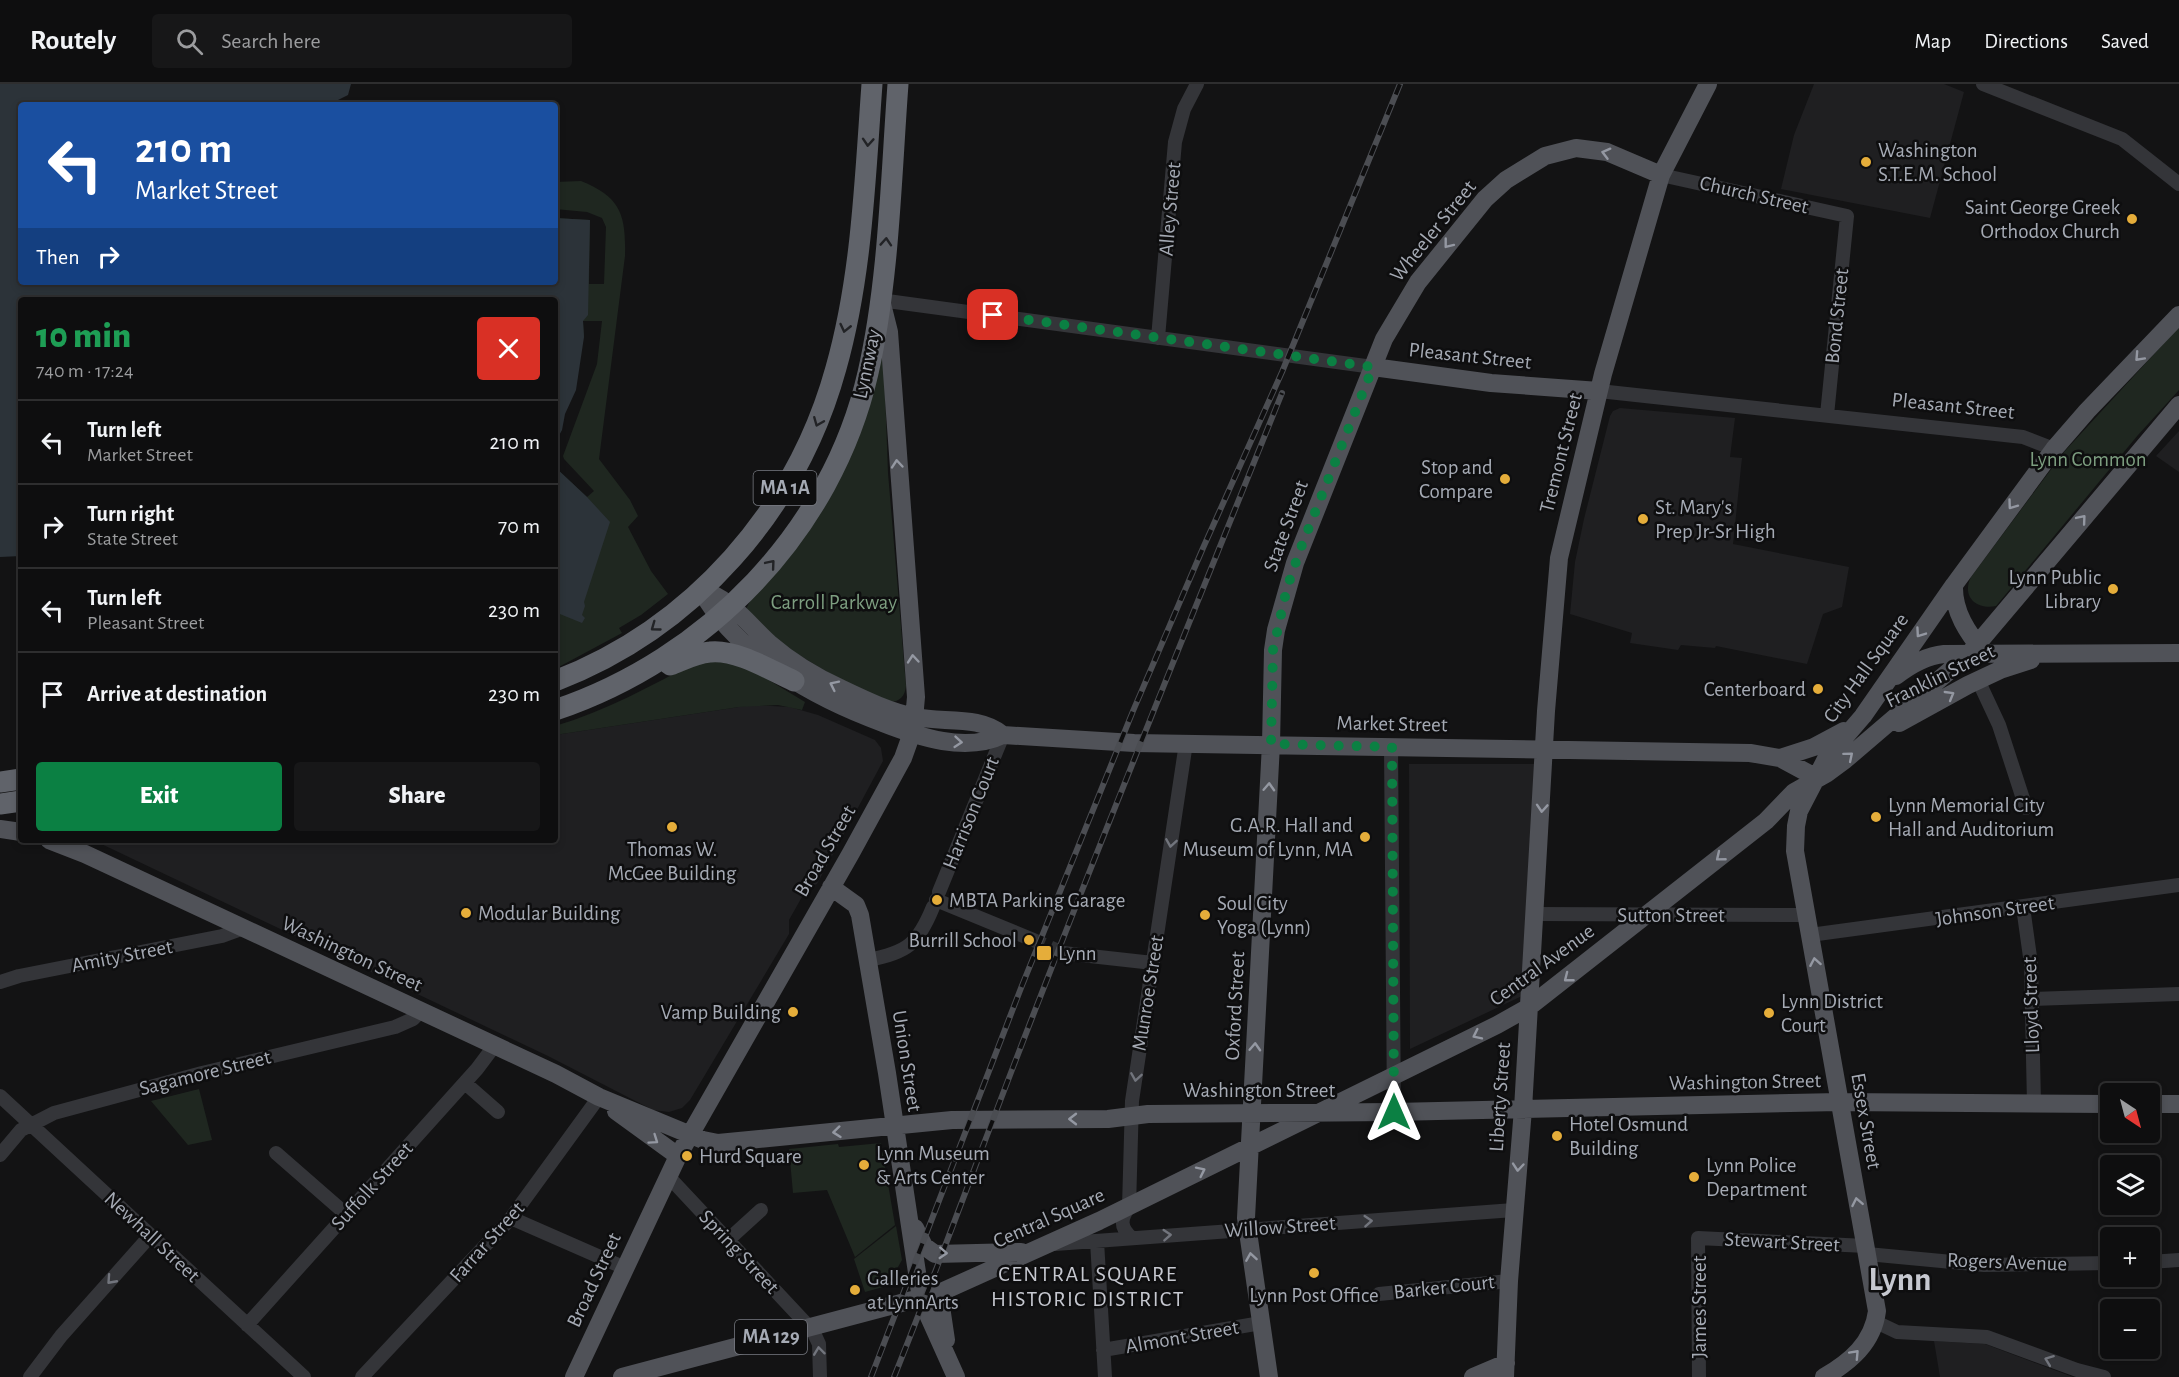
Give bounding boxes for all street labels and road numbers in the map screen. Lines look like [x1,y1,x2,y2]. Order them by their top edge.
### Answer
street label: Alley Street [1155,161,1185,257]
street label: Church Street [1698,172,1811,218]
street label: Wheeler Street [1386,176,1480,286]
street label: Bond Street [1822,267,1852,365]
street label: Lynnway [849,327,885,401]
street label: Pleasant Street [1408,339,1533,373]
street label: Pleasant Street [1891,389,2016,423]
street label: Tremont Street [1536,391,1586,515]
road number: MA 1A [754,471,816,505]
street label: State Street [1260,477,1312,574]
street label: City Hall Square [1819,609,1913,727]
street label: Franklin Street [1882,640,1998,711]
street label: Market Street [1336,713,1448,735]
street label: Harrison Court [939,754,1003,872]
street label: Broad Street [791,802,860,900]
street label: Johnson Street [1934,892,2056,930]
street label: Sutton Street [1617,905,1725,926]
street label: Washington Street [278,912,426,996]
street label: Central Avenue [1486,920,1598,1010]
street label: Munroe Street [1128,933,1168,1052]
street label: Amity Street [70,936,175,976]
street label: Oxford Street [1222,951,1248,1061]
street label: Lloyd Street [2019,956,2043,1054]
street label: Union Street [889,1009,925,1114]
street label: Liberty Street [1486,1041,1514,1152]
street label: Sagamore Street [137,1046,273,1100]
street label: Washington Street [1669,1070,1822,1094]
street label: Essex Street [1847,1071,1885,1171]
street label: Washington Street [1183,1080,1335,1101]
street label: Suffolk Street [327,1138,417,1234]
street label: Central Square [990,1184,1108,1252]
street label: Newhall Street [100,1188,204,1286]
street label: Farrar Street [446,1197,529,1286]
street label: Spring Street [695,1206,783,1298]
street label: Willow Street [1224,1213,1337,1241]
street label: Stewart Street [1724,1228,1841,1256]
street label: Broad Street [563,1229,625,1330]
street label: Rogers Avenue [1946,1249,2068,1275]
street label: James Street [1689,1255,1710,1358]
street label: Barker Court [1392,1271,1496,1303]
street label: Almont Street [1124,1317,1241,1357]
road number: MA 129 [735,1320,807,1354]

